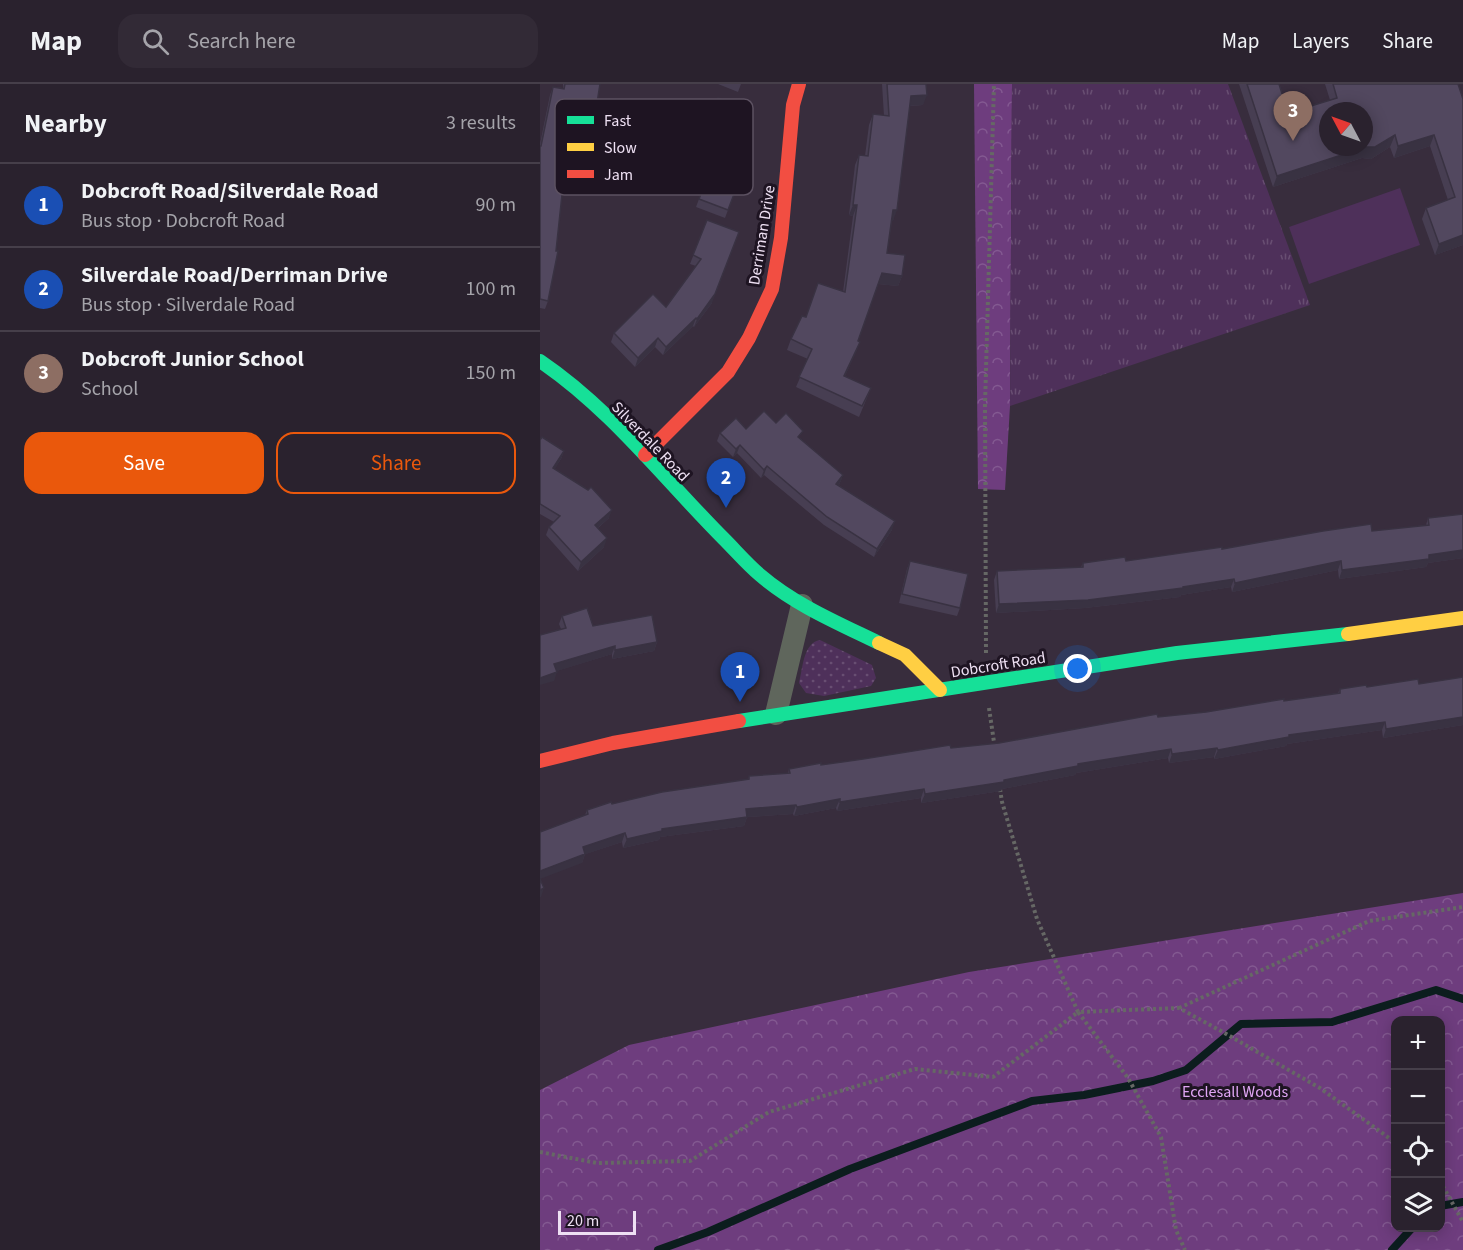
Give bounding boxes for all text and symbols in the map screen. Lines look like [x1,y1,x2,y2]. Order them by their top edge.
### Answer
search box [118,14,538,68]
text: Map [30,21,82,61]
icon: search [139,25,172,58]
text: Search here [187,25,296,57]
text: Map [1222,26,1259,56]
text: Layers [1292,26,1349,56]
text: Share [1382,26,1433,56]
pin: 3 [1274,92,1312,141]
legend [555,99,753,195]
north arrow [1319,102,1373,156]
text: Nearby [24,105,107,142]
text: 3 results [446,109,516,137]
text: Fast [604,110,632,132]
text: Slow [604,137,637,159]
text: Jam [604,164,633,186]
text: Dobcroft Road/Silverdale Road [81,175,379,207]
street label: Derriman Drive [743,184,781,287]
text: 1 [38,191,49,219]
text: 90 m [476,191,516,219]
text: Bus stop · Dobcroft Road [81,207,285,235]
text: Silverdale Road/Derriman Drive [81,259,388,291]
text: 2 [38,275,49,303]
text: 100 m [466,275,516,303]
text: Bus stop · Silverdale Road [81,291,295,319]
text: Dobcroft Junior School [81,343,304,375]
text: 3 [38,359,49,387]
text: 150 m [466,359,516,387]
text: School [81,375,138,403]
street label: Silverdale Road [606,397,694,487]
button: Save [24,432,264,494]
button: Share [276,432,516,494]
pin: 2 [706,458,746,508]
street label: Dobcroft Road [949,647,1047,683]
pin: 1 [720,652,760,702]
your location [1063,654,1092,683]
map controls [1391,1016,1445,1232]
button: + [1391,1016,1445,1070]
button: − [1391,1070,1445,1124]
park label: Ecclesall Woods [1182,1081,1288,1103]
button: locate [1391,1124,1445,1178]
button: layers [1391,1178,1445,1232]
scale bar [558,1208,636,1236]
text: 20 m [567,1210,599,1232]

